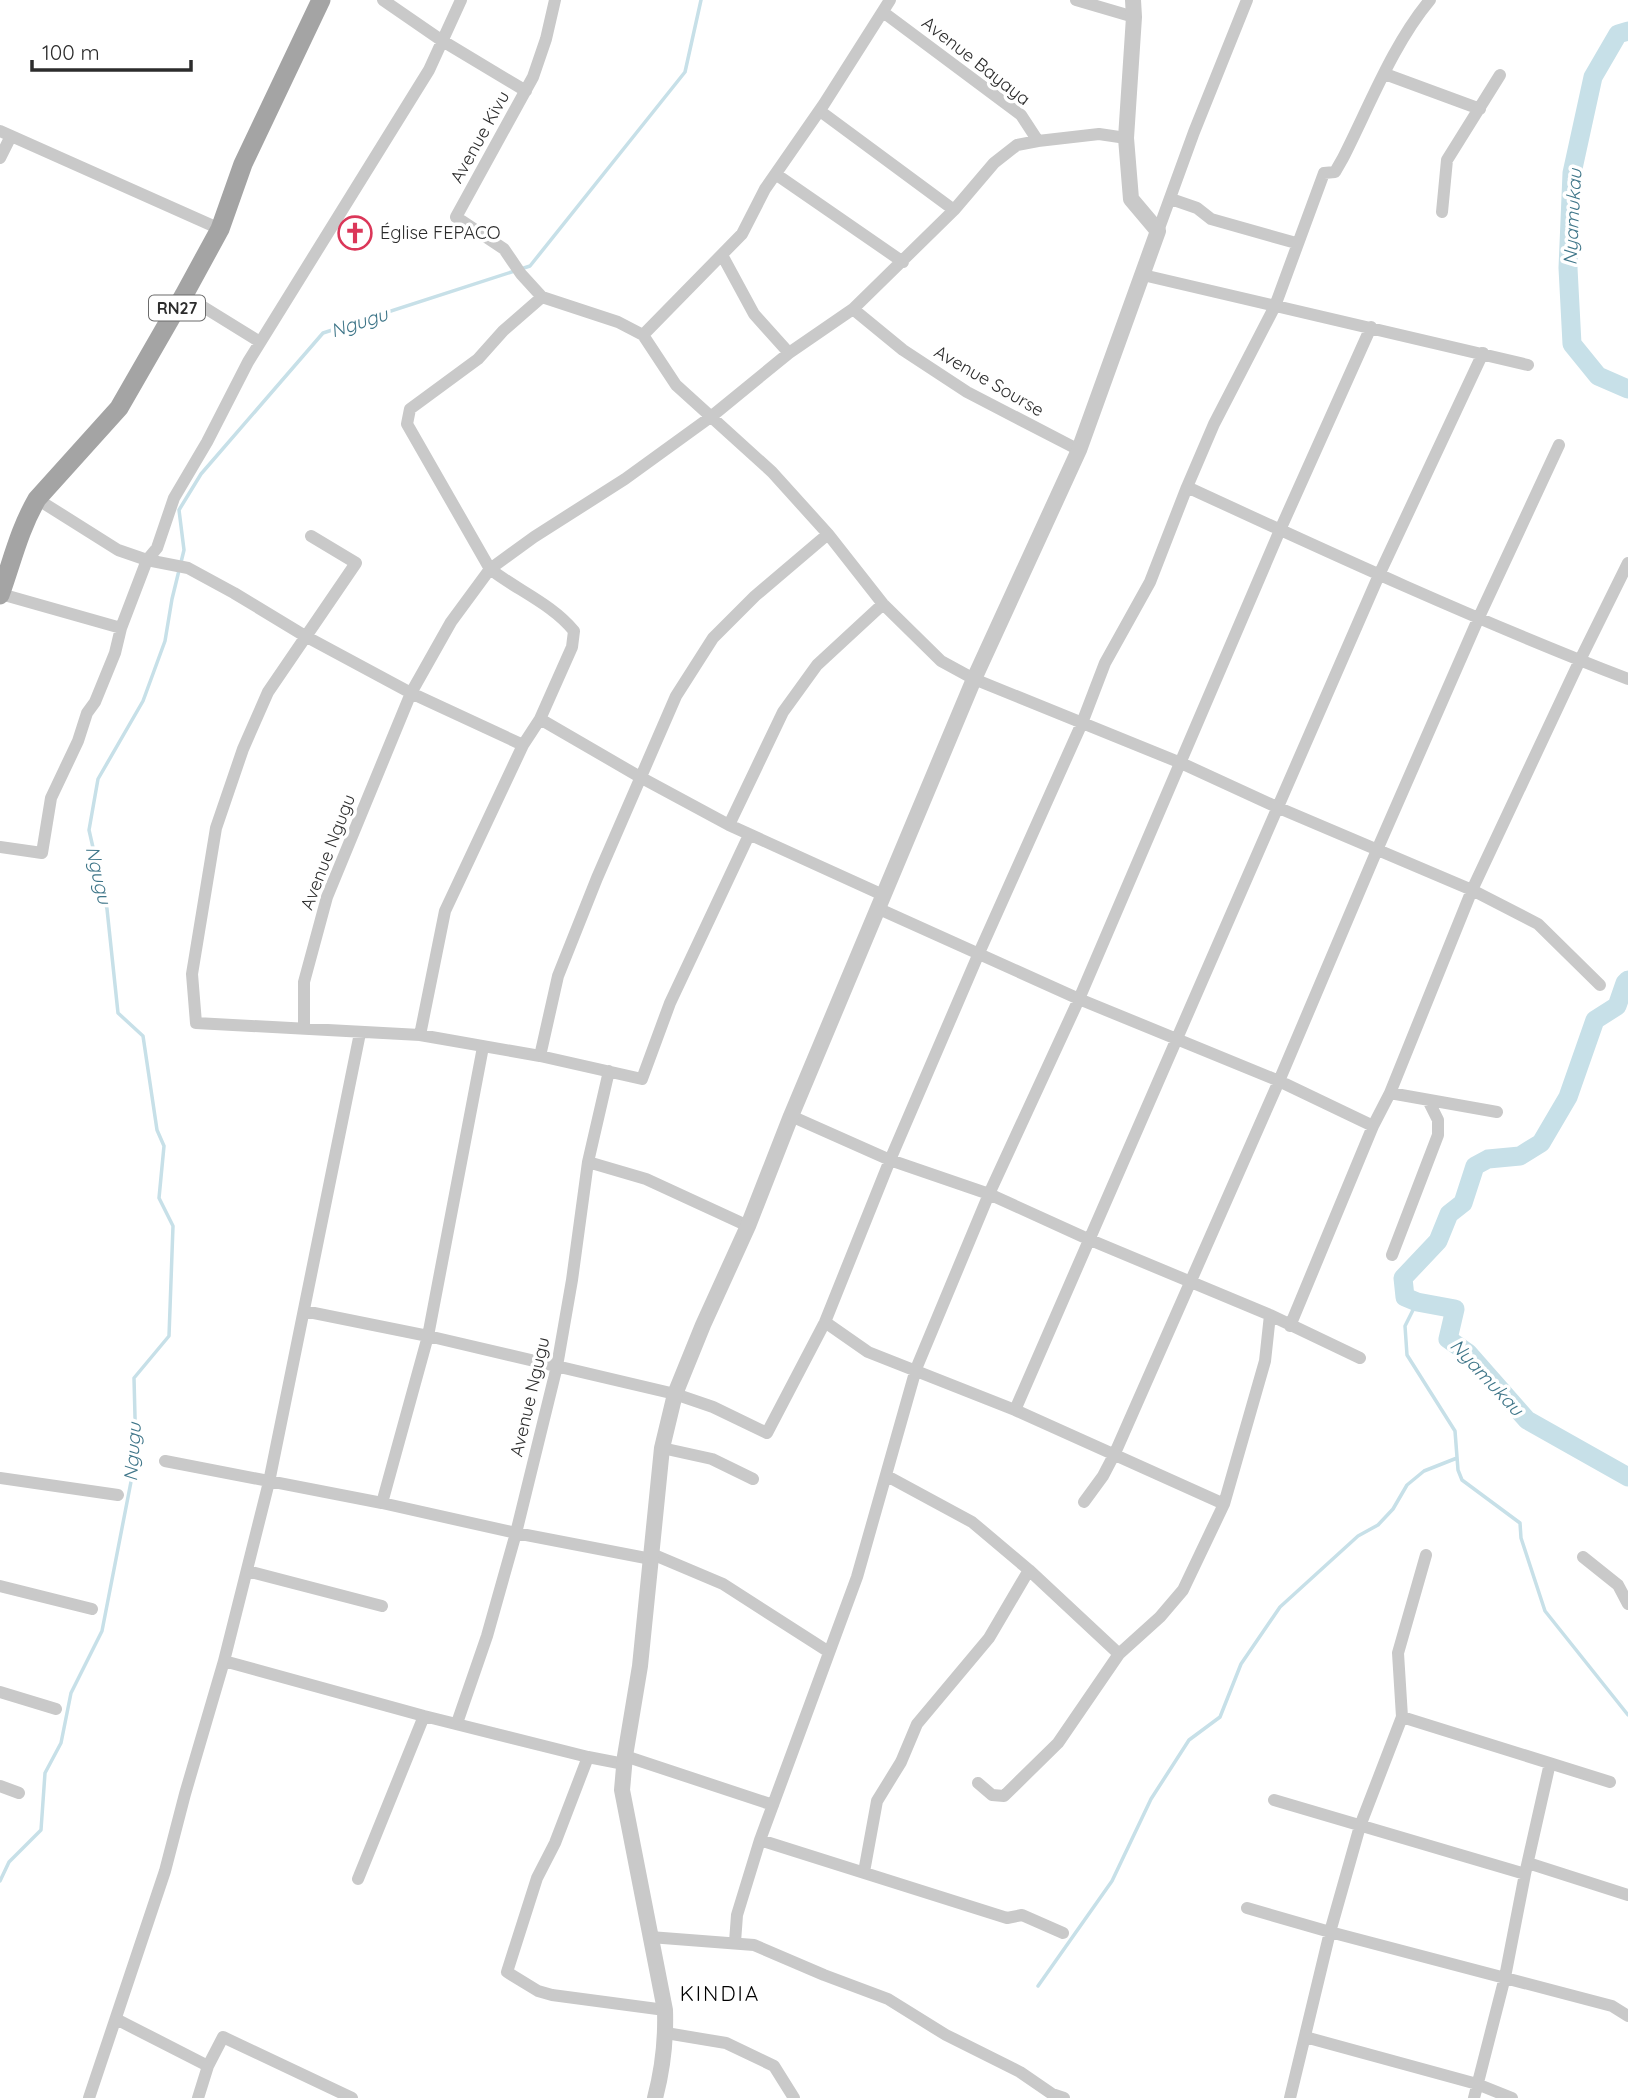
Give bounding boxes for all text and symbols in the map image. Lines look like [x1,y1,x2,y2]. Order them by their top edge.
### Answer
street label: Avenue Bayaya [917,11,1035,110]
scale bar [32,28,191,72]
text: 100 m [42,39,100,65]
street label: Avenue Kivu [445,86,514,187]
water label: Nyamukau [1557,167,1587,266]
church icon: Église FEPACO [336,214,374,252]
place label: Église FEPACO [380,221,501,244]
road number: RN27 [149,296,205,320]
water label: Ngugu [327,301,392,342]
street label: Avenue Sourse [930,340,1048,421]
street label: Avenue Ngugu [295,791,360,913]
water label: Ngugu [81,844,118,907]
water label: Nyamukau [1445,1334,1529,1421]
street label: Avenue Ngugu [505,1335,554,1459]
water label: Ngugu [118,1421,146,1482]
district label: KINDIA [680,1980,760,2006]

